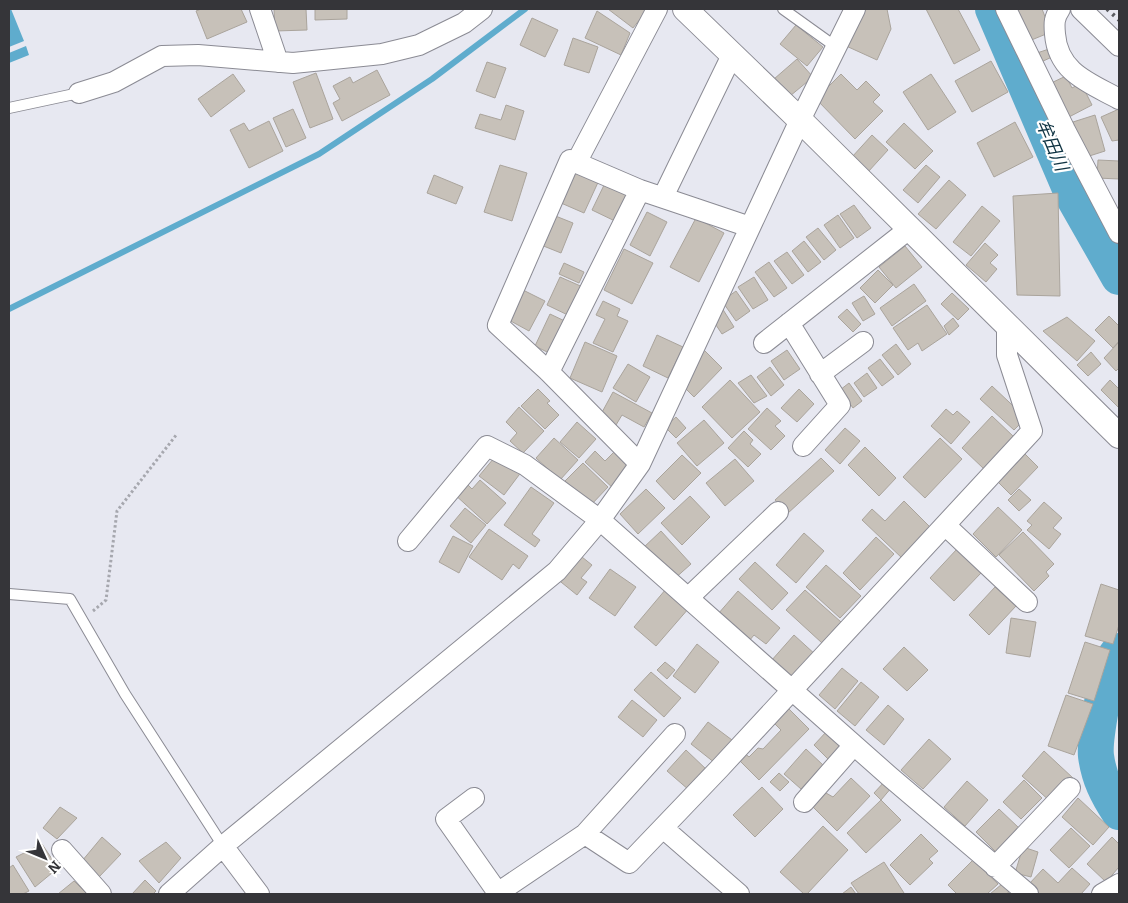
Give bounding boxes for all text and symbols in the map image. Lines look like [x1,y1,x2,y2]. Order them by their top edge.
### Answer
water label: 牟田川 [1031,116,1073,176]
north arrow [20,833,70,883]
text: N [44,857,64,877]

